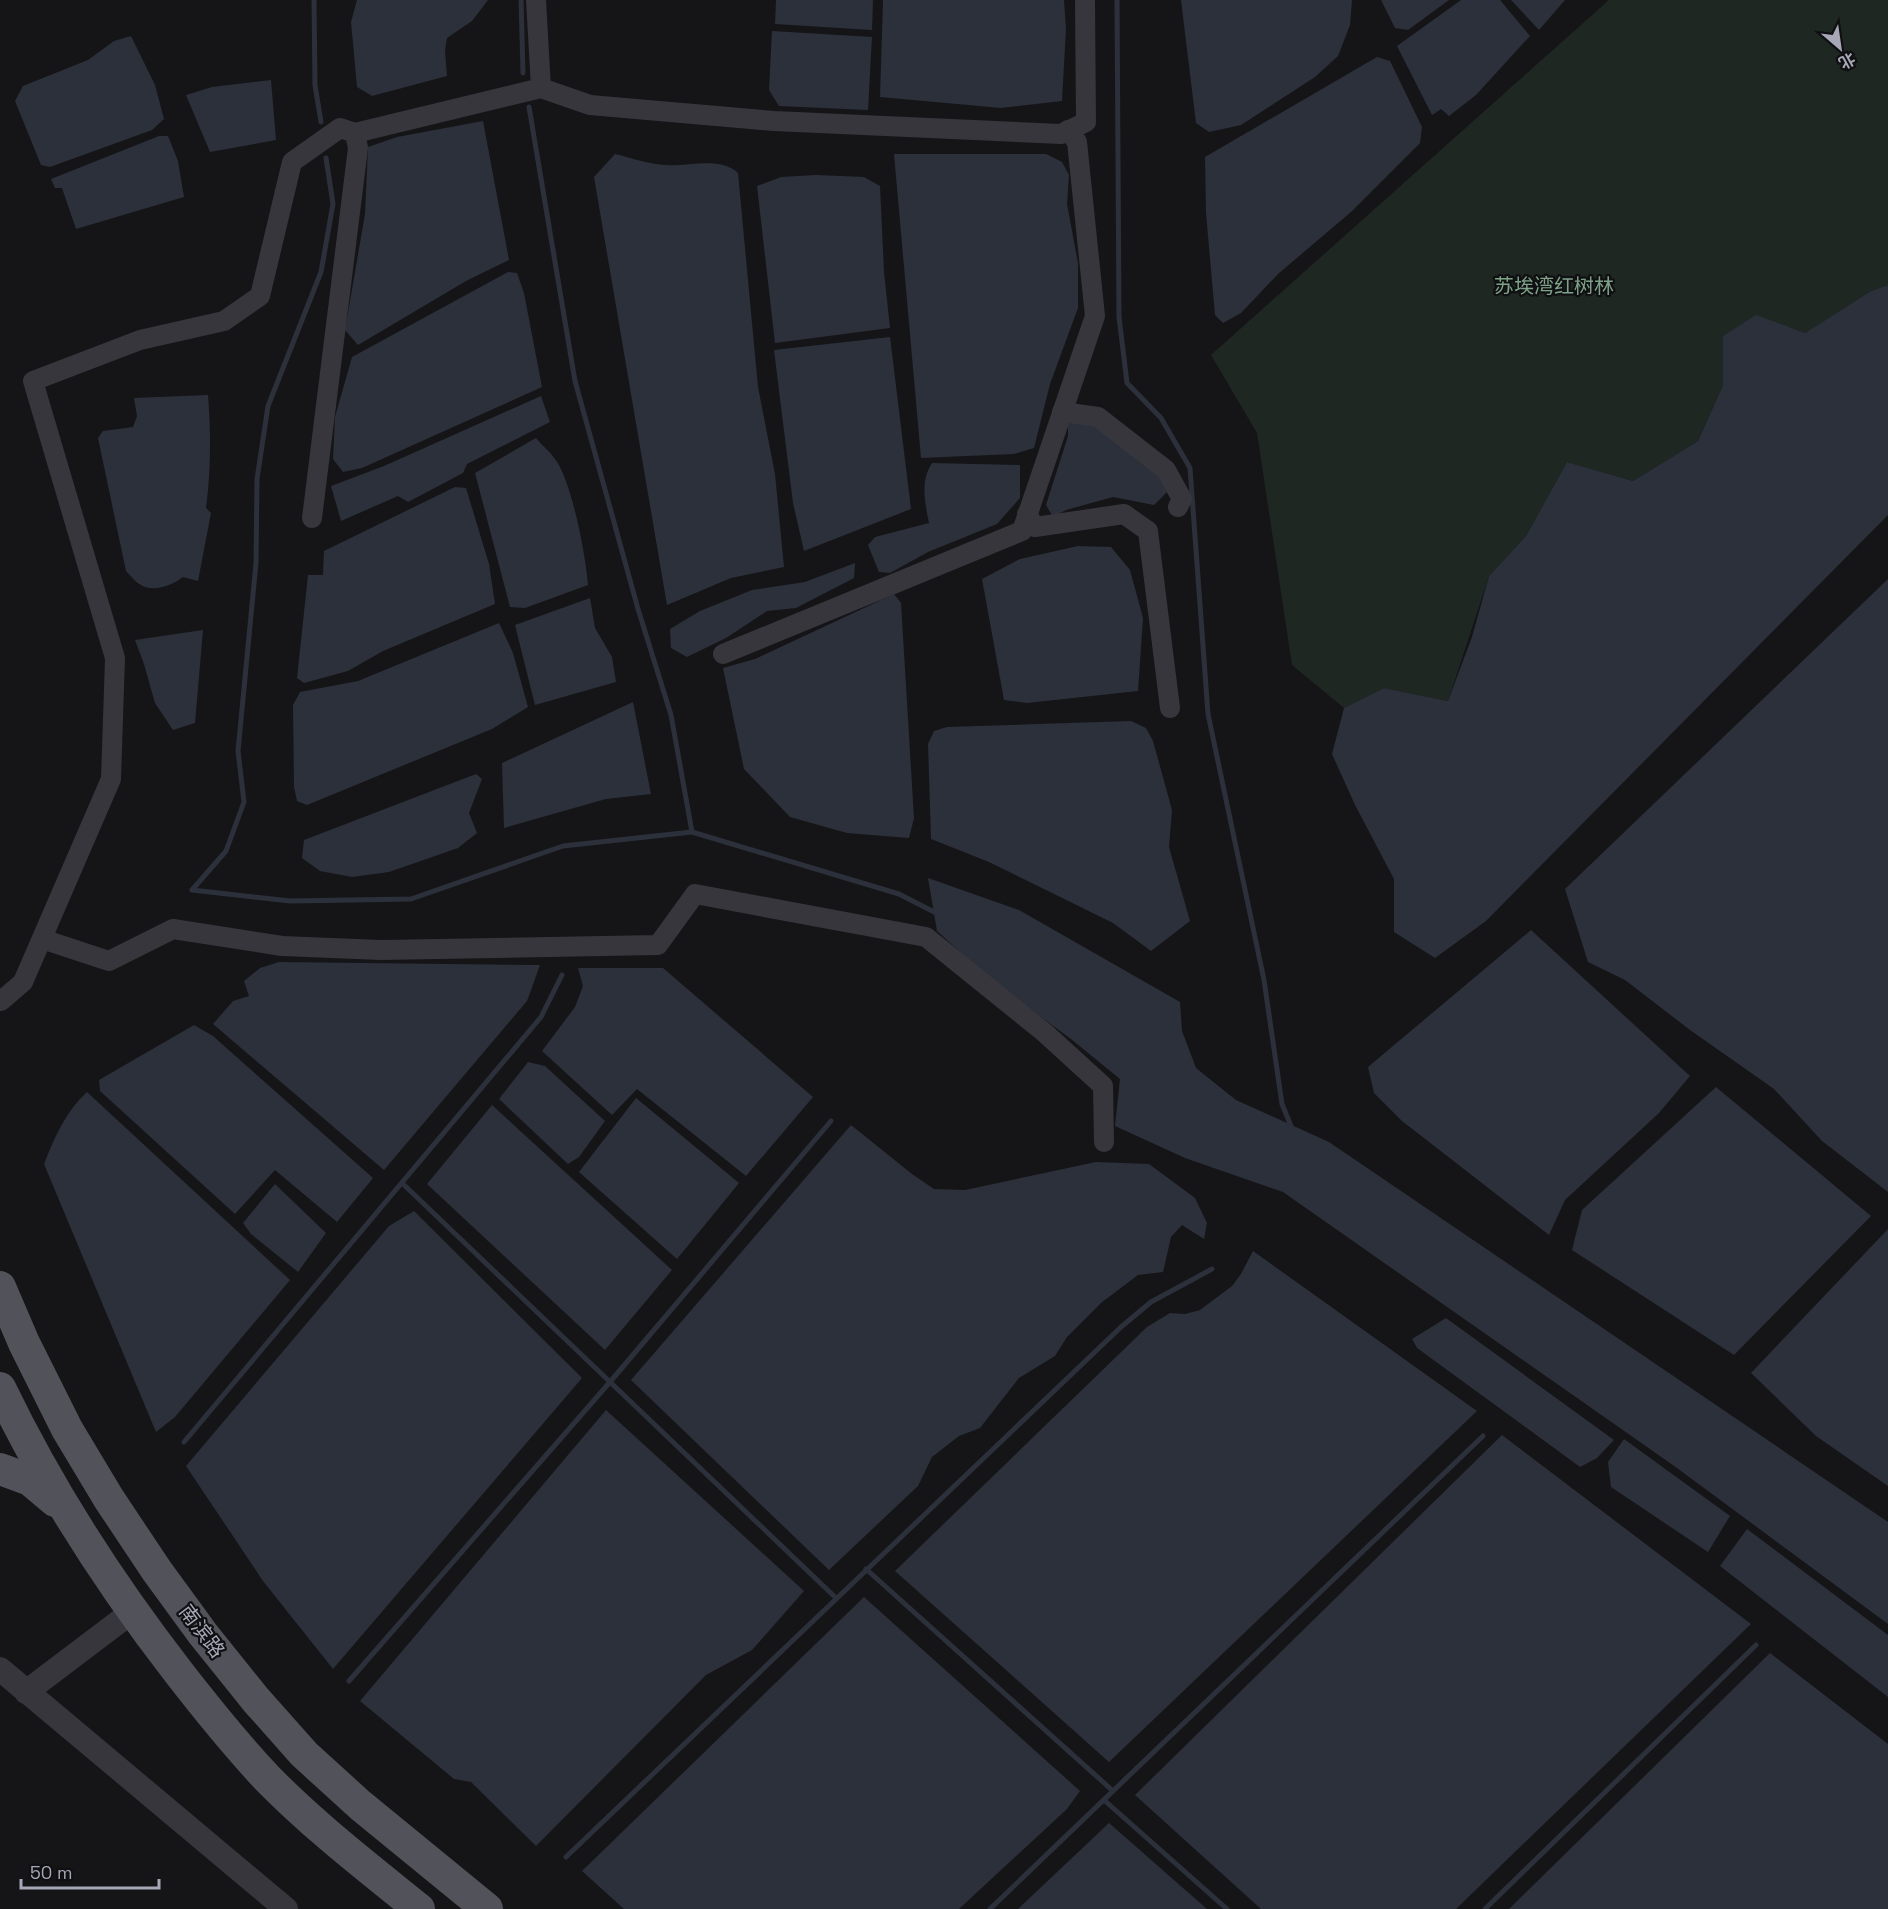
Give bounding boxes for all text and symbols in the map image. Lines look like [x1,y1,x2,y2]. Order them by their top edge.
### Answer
north arrow [1810,18,1870,78]
text: 北 [1835,48,1859,74]
park label: 苏埃湾红树林 [1494,273,1614,299]
street label: 南滨路 [174,1599,230,1663]
scale bar [21,1852,159,1890]
text: 50 m [30,1861,72,1884]

